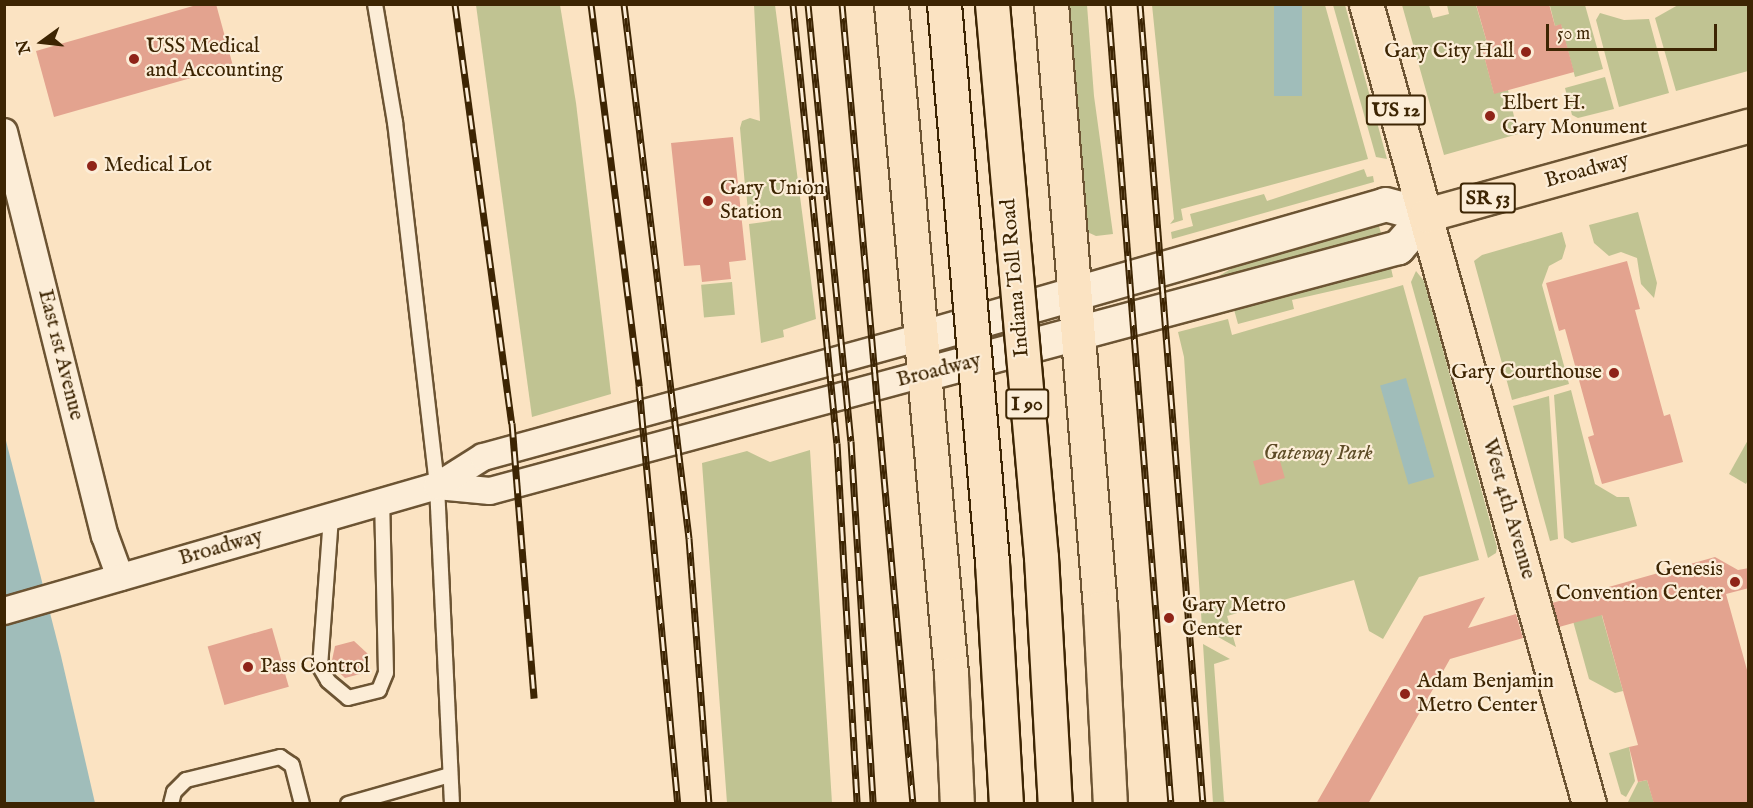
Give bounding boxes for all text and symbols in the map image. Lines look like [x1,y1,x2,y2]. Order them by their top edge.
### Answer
north arrow [12,12,72,72]
scale bar [1549,12,1720,50]
text: 50 m [1557,23,1590,46]
place label: USS Medical and Accounting [146,34,283,84]
text: N [13,37,36,56]
place label: Gary City Hall [1384,39,1514,65]
marker: Gary City Hall [1519,45,1533,59]
marker: USS Medical and Accounting [127,52,141,66]
place label: Elbert H. Gary Monument [1502,91,1647,141]
road number: US 12 [1364,93,1428,127]
marker: Elbert H. Gary Monument [1483,109,1497,123]
street label: Broadway [1542,148,1632,194]
place label: Medical Lot [104,153,212,179]
marker: Medical Lot [85,159,99,173]
place label: Gary Union Station [720,176,825,226]
road number: SR 53 [1460,181,1516,215]
marker: Gary Union Station [701,194,715,208]
street label: Indiana Toll Road [997,198,1035,358]
street label: East 1st Avenue [32,287,88,423]
street label: Broadway [894,348,984,394]
place label: Gary Courthouse [1451,360,1602,386]
marker: Gary Courthouse [1607,366,1621,380]
road number: I 90 [1004,387,1050,421]
street label: West 4th Avenue [1476,436,1540,582]
park label: Gateway Park [1263,441,1373,467]
street label: Broadway [176,524,266,572]
place label: Genesis Convention Center [1556,557,1723,607]
marker: Genesis Convention Center [1728,575,1742,589]
place label: Gary Metro Center [1182,593,1286,643]
marker: Gary Metro Center [1160,609,1178,627]
place label: Pass Control [260,654,370,680]
marker: Pass Control [241,660,255,674]
place label: Adam Benjamin Metro Center [1417,669,1554,719]
marker: Adam Benjamin Metro Center [1398,687,1412,701]

